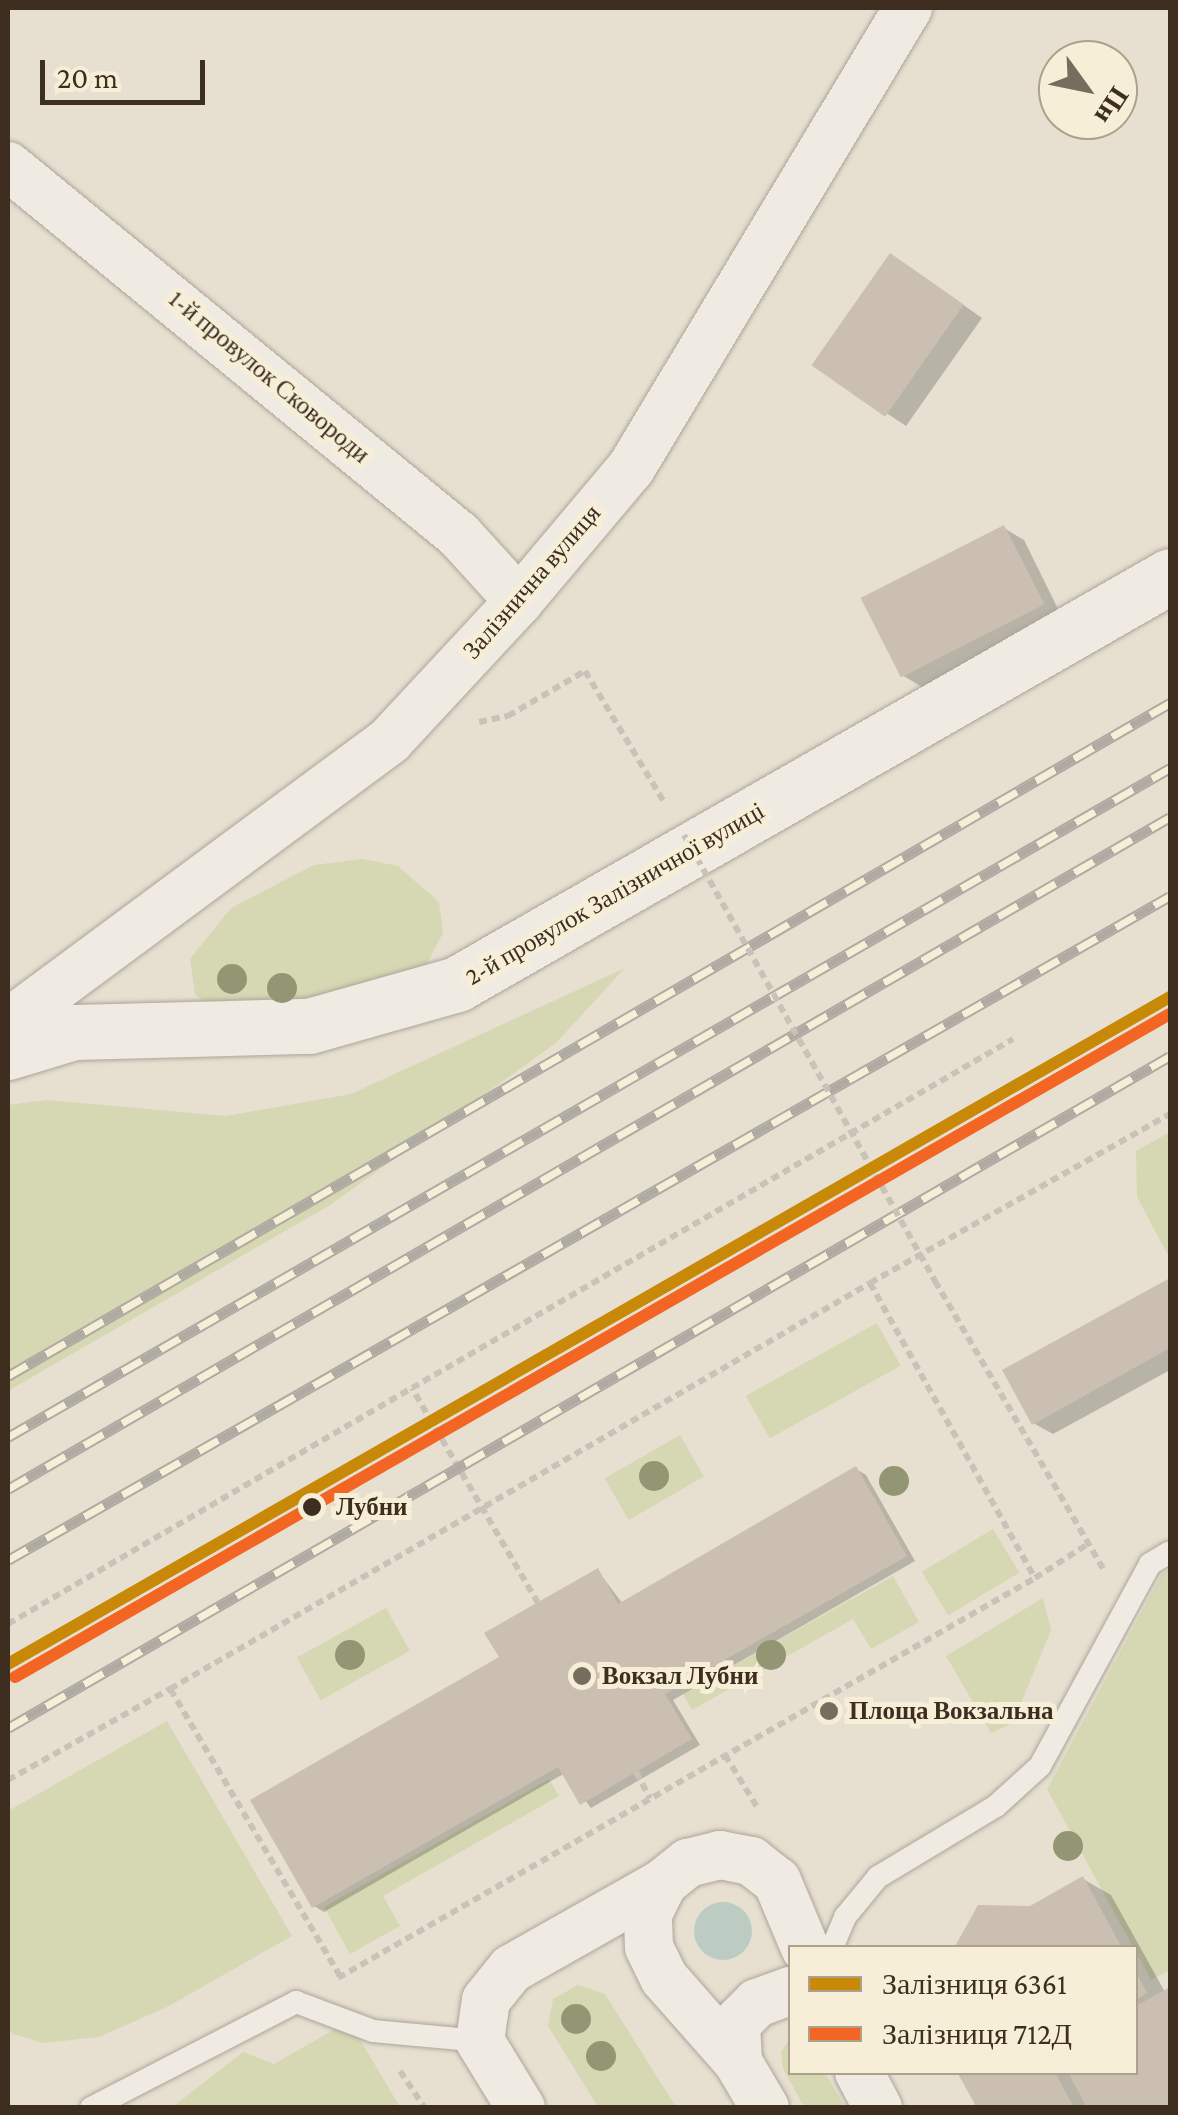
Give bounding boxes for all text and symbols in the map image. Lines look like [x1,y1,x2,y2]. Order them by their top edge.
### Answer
scale bar [45,40,210,102]
north arrow [1038,40,1138,140]
text: 20 m [57,61,118,94]
text: Пн [1089,81,1135,130]
street label: 1-й провулок Сковороди [163,284,375,470]
street label: Залізнична вулиця [457,499,607,665]
street label: 2-й провулок Залізничної вулиці [460,796,770,992]
marker: Лубни [297,1492,327,1522]
place label: Лубни [336,1492,407,1522]
place label: Вокзал Лубни [602,1661,758,1691]
marker: Вокзал Лубни [571,1665,593,1687]
place label: Площа Вокзальна [849,1696,1054,1726]
marker: Площа Вокзальна [818,1700,840,1722]
legend [788,1945,1138,2075]
text: Залізниця 6361 [882,1967,1067,2000]
text: Залізниця 712Д [882,2017,1072,2050]

